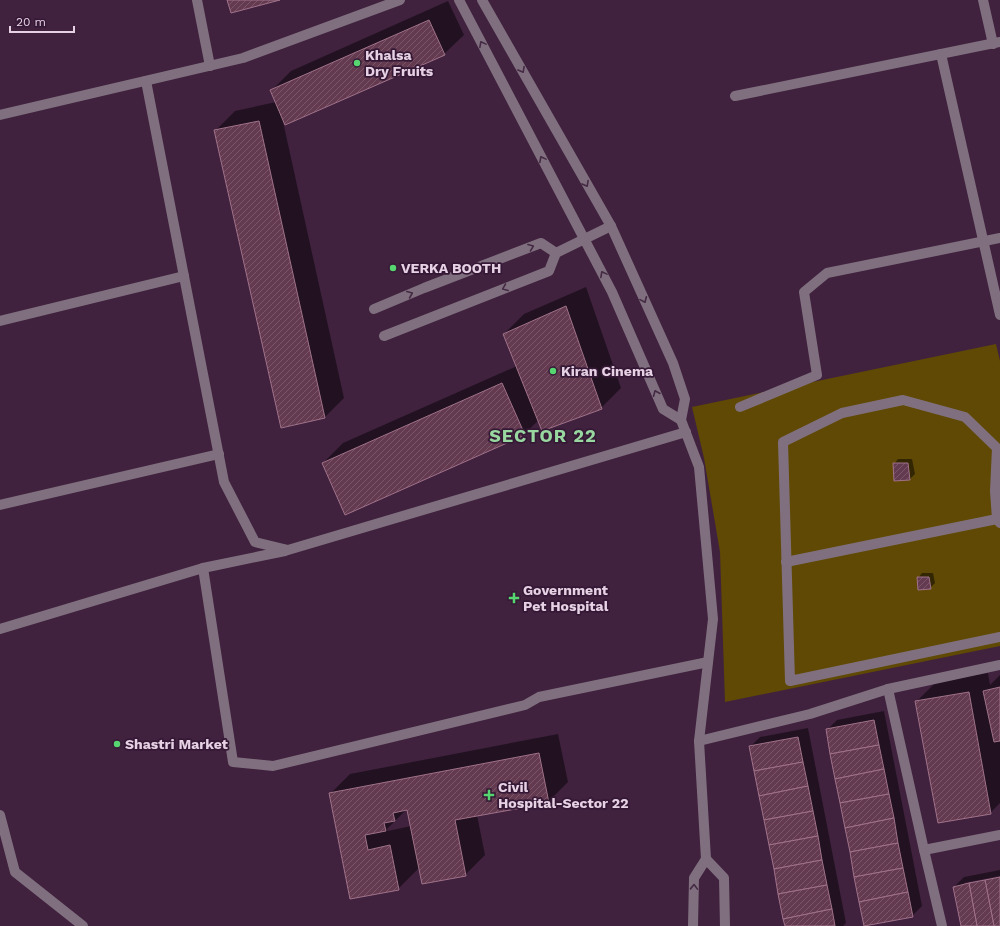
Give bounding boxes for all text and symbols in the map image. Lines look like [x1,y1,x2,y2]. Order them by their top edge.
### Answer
scale bar [10,8,74,34]
text: 20 m [16,15,46,29]
one-way arrow [479,41,487,48]
place label: Khalsa Dry Fruits [365,47,434,79]
marker: Khalsa Dry Fruits [352,58,362,68]
one-way arrow [518,66,525,74]
one-way arrow [540,156,547,163]
one-way arrow [582,180,589,187]
one-way arrow [527,243,534,251]
place label: VERKA BOOTH [401,260,501,276]
marker: VERKA BOOTH [388,263,398,273]
one-way arrow [600,271,608,278]
one-way arrow [501,284,508,292]
one-way arrow [405,291,413,299]
one-way arrow [639,295,647,303]
place label: Kiran Cinema [561,363,654,379]
marker: Kiran Cinema [548,366,558,376]
one-way arrow [653,389,661,397]
district label: SECTOR 22 [489,425,597,446]
place label: Government Pet Hospital [523,582,609,614]
marker: Government Pet Hospital [508,592,520,604]
place label: Shastri Market [125,736,228,752]
marker: Shastri Market [112,739,122,749]
place label: Civil Hospital-Sector 22 [498,779,629,811]
marker: Civil Hospital-Sector 22 [483,789,495,801]
one-way arrow [690,884,698,890]

